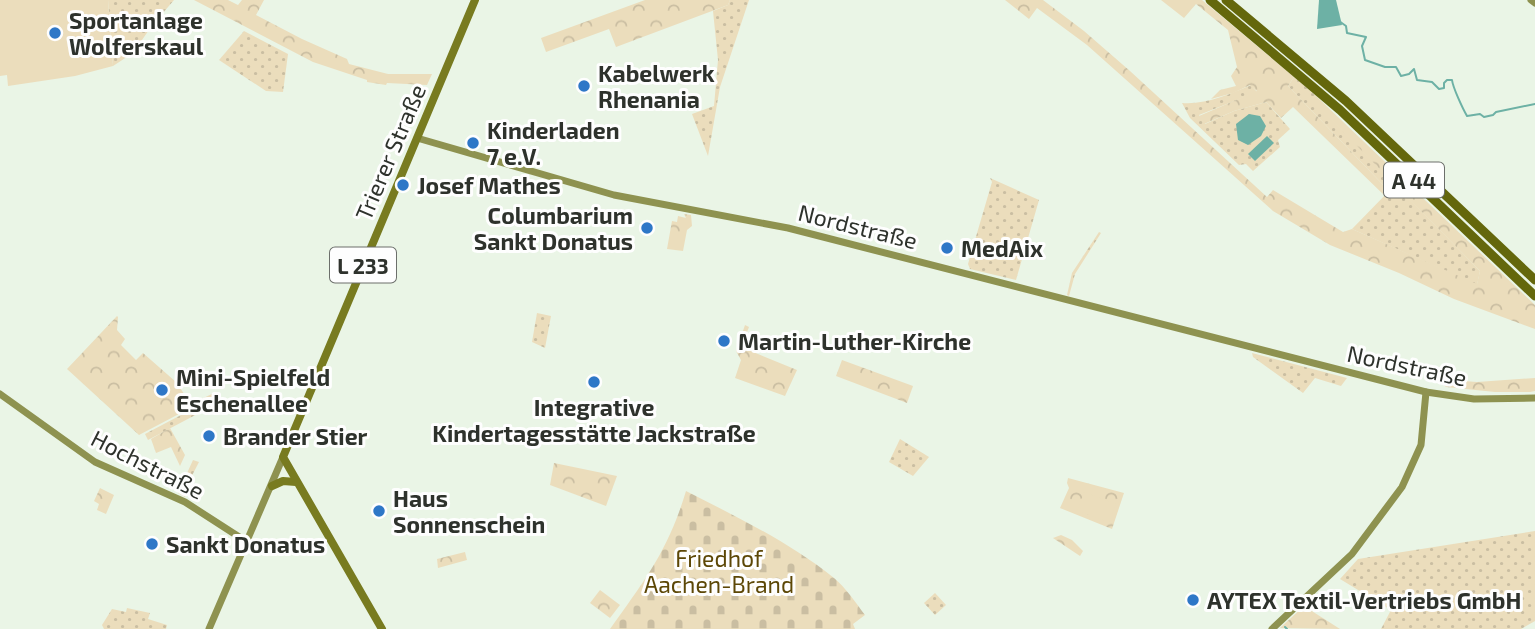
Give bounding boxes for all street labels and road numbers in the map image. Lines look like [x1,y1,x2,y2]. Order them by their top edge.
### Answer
street label: Trierer Straße [349,80,431,224]
road number: A 44 [1384,162,1444,198]
street label: Nordstraße [796,198,920,254]
road number: L 233 [330,247,396,282]
street label: Nordstraße [1345,339,1469,391]
street label: Hochstraße [87,424,209,504]

